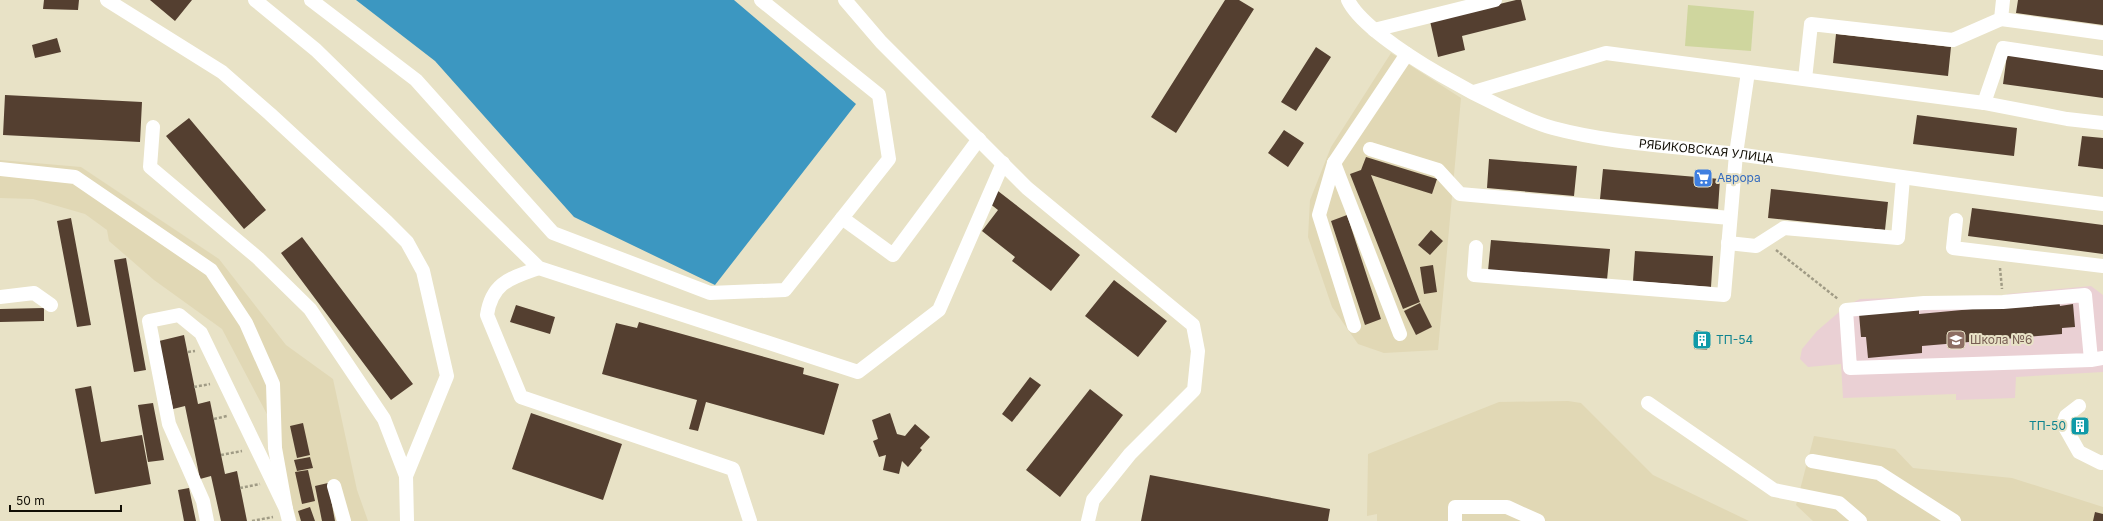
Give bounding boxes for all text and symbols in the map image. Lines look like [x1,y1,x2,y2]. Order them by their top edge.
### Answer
street label: РЯБИКОВСКАЯ УЛИЦА [1638,135,1775,166]
supermarket icon: Аврора [1692,167,1714,189]
place label: Аврора [1717,170,1761,185]
building icon: ТП-54 [1691,329,1713,351]
school or university icon: Школа №6 [1945,329,1967,351]
place label: ТП-54 [1716,332,1753,347]
place label: Школа №6 [1970,332,2032,347]
building icon: ТП-50 [2069,415,2091,437]
place label: ТП-50 [2029,418,2066,433]
scale bar [10,487,121,513]
text: 50 m [16,493,45,508]

